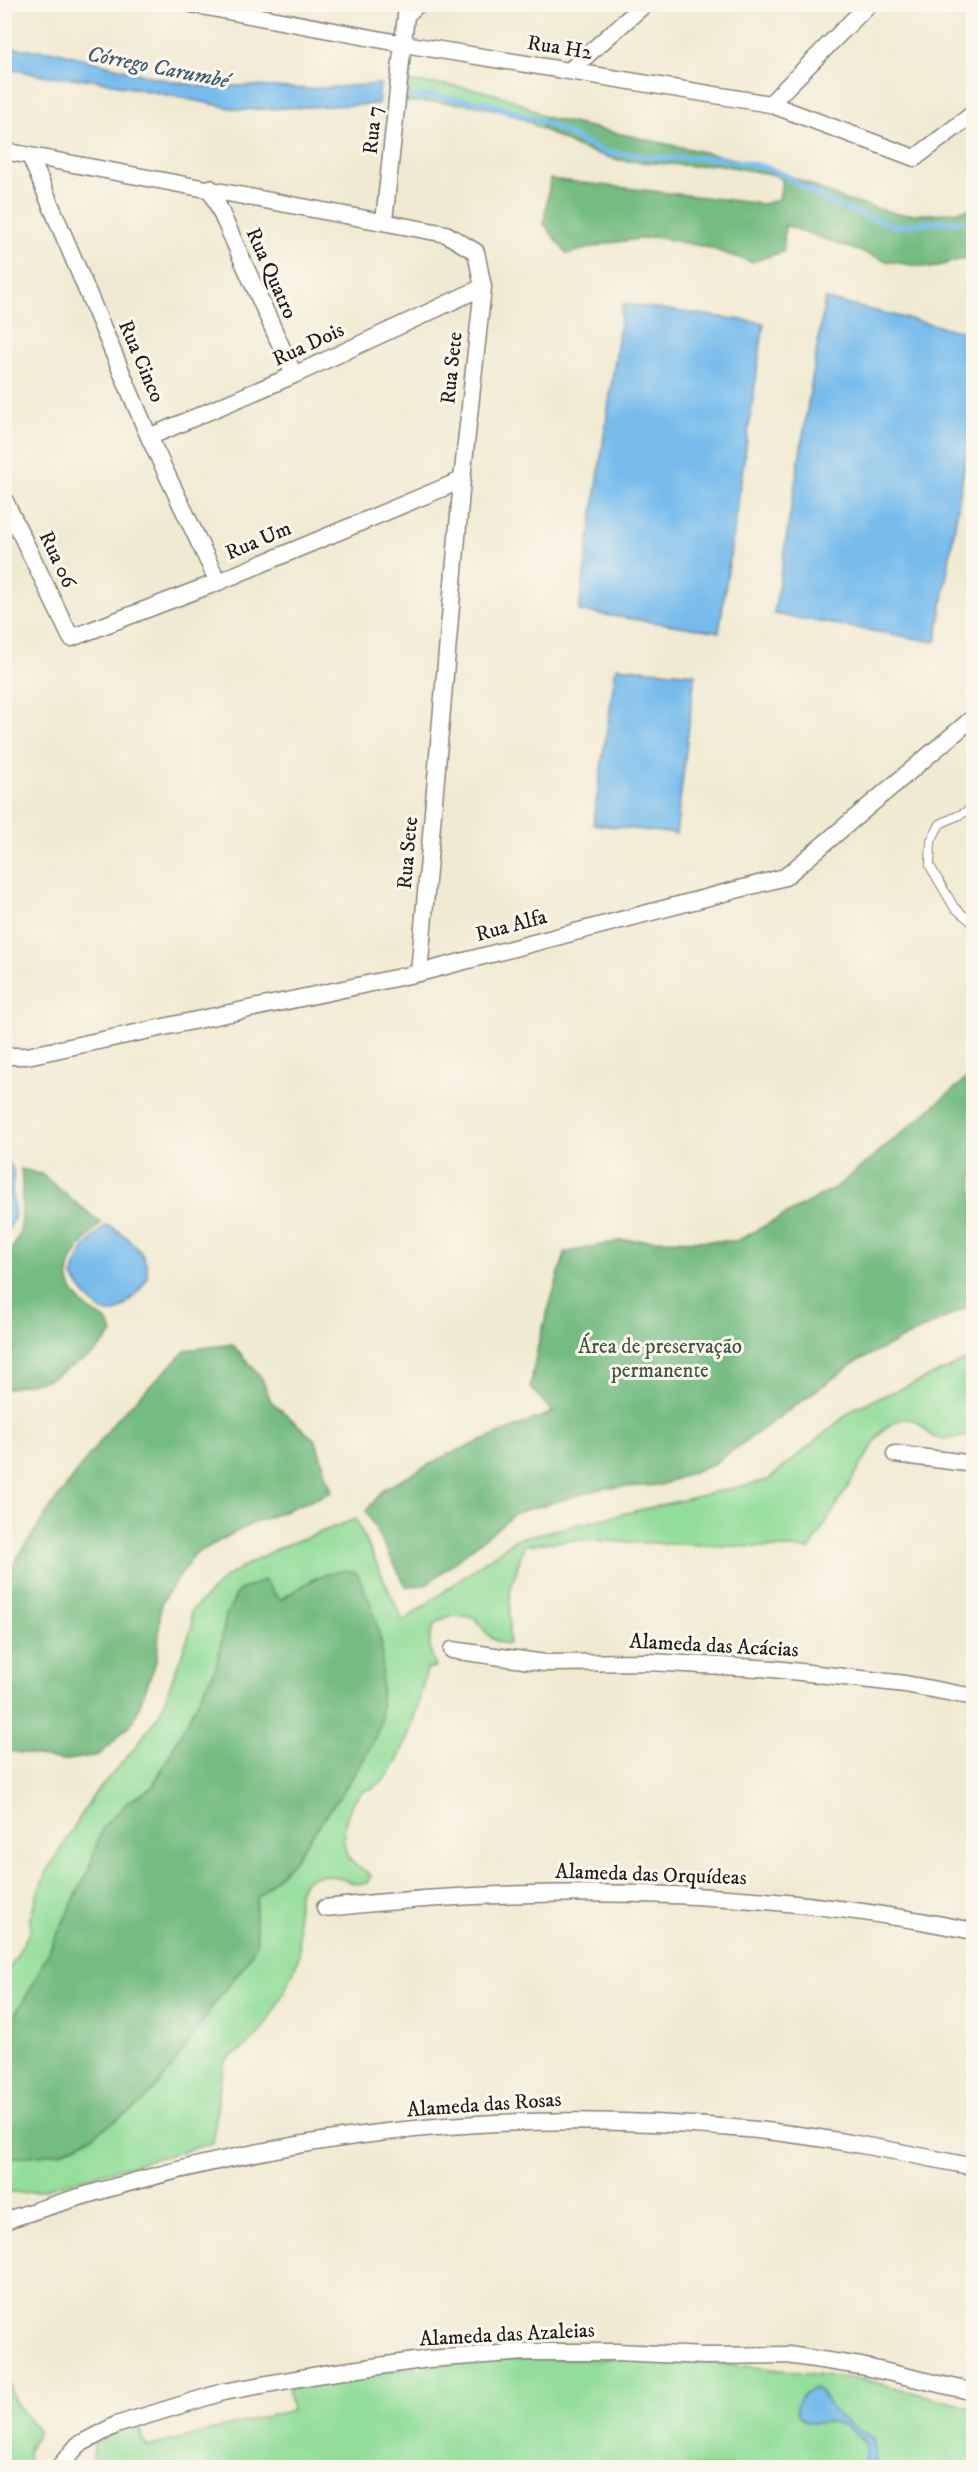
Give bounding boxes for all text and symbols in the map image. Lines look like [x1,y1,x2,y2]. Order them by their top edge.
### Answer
street label: Rua H2 [525,30,595,66]
water label: Córrego Carumbé [85,41,234,95]
street label: Rua 7 [358,105,388,156]
street label: Rua Quatro [239,224,303,323]
street label: Rua Cinco [112,316,170,407]
street label: Rua Dois [269,317,348,373]
street label: Rua Sete [435,330,469,406]
street label: Rua Um [222,515,295,566]
street label: Rua 06 [33,527,82,593]
street label: Rua Sete [392,815,424,890]
street label: Rua Alfa [473,904,550,948]
park label: Área de preservação permanente [578,1332,742,1384]
street label: Alameda das Acácias [629,1629,799,1663]
street label: Alameda das Orquídeas [555,1859,747,1891]
street label: Alameda das Rosas [406,2087,562,2123]
street label: Alameda das Azaleias [419,2317,595,2353]

